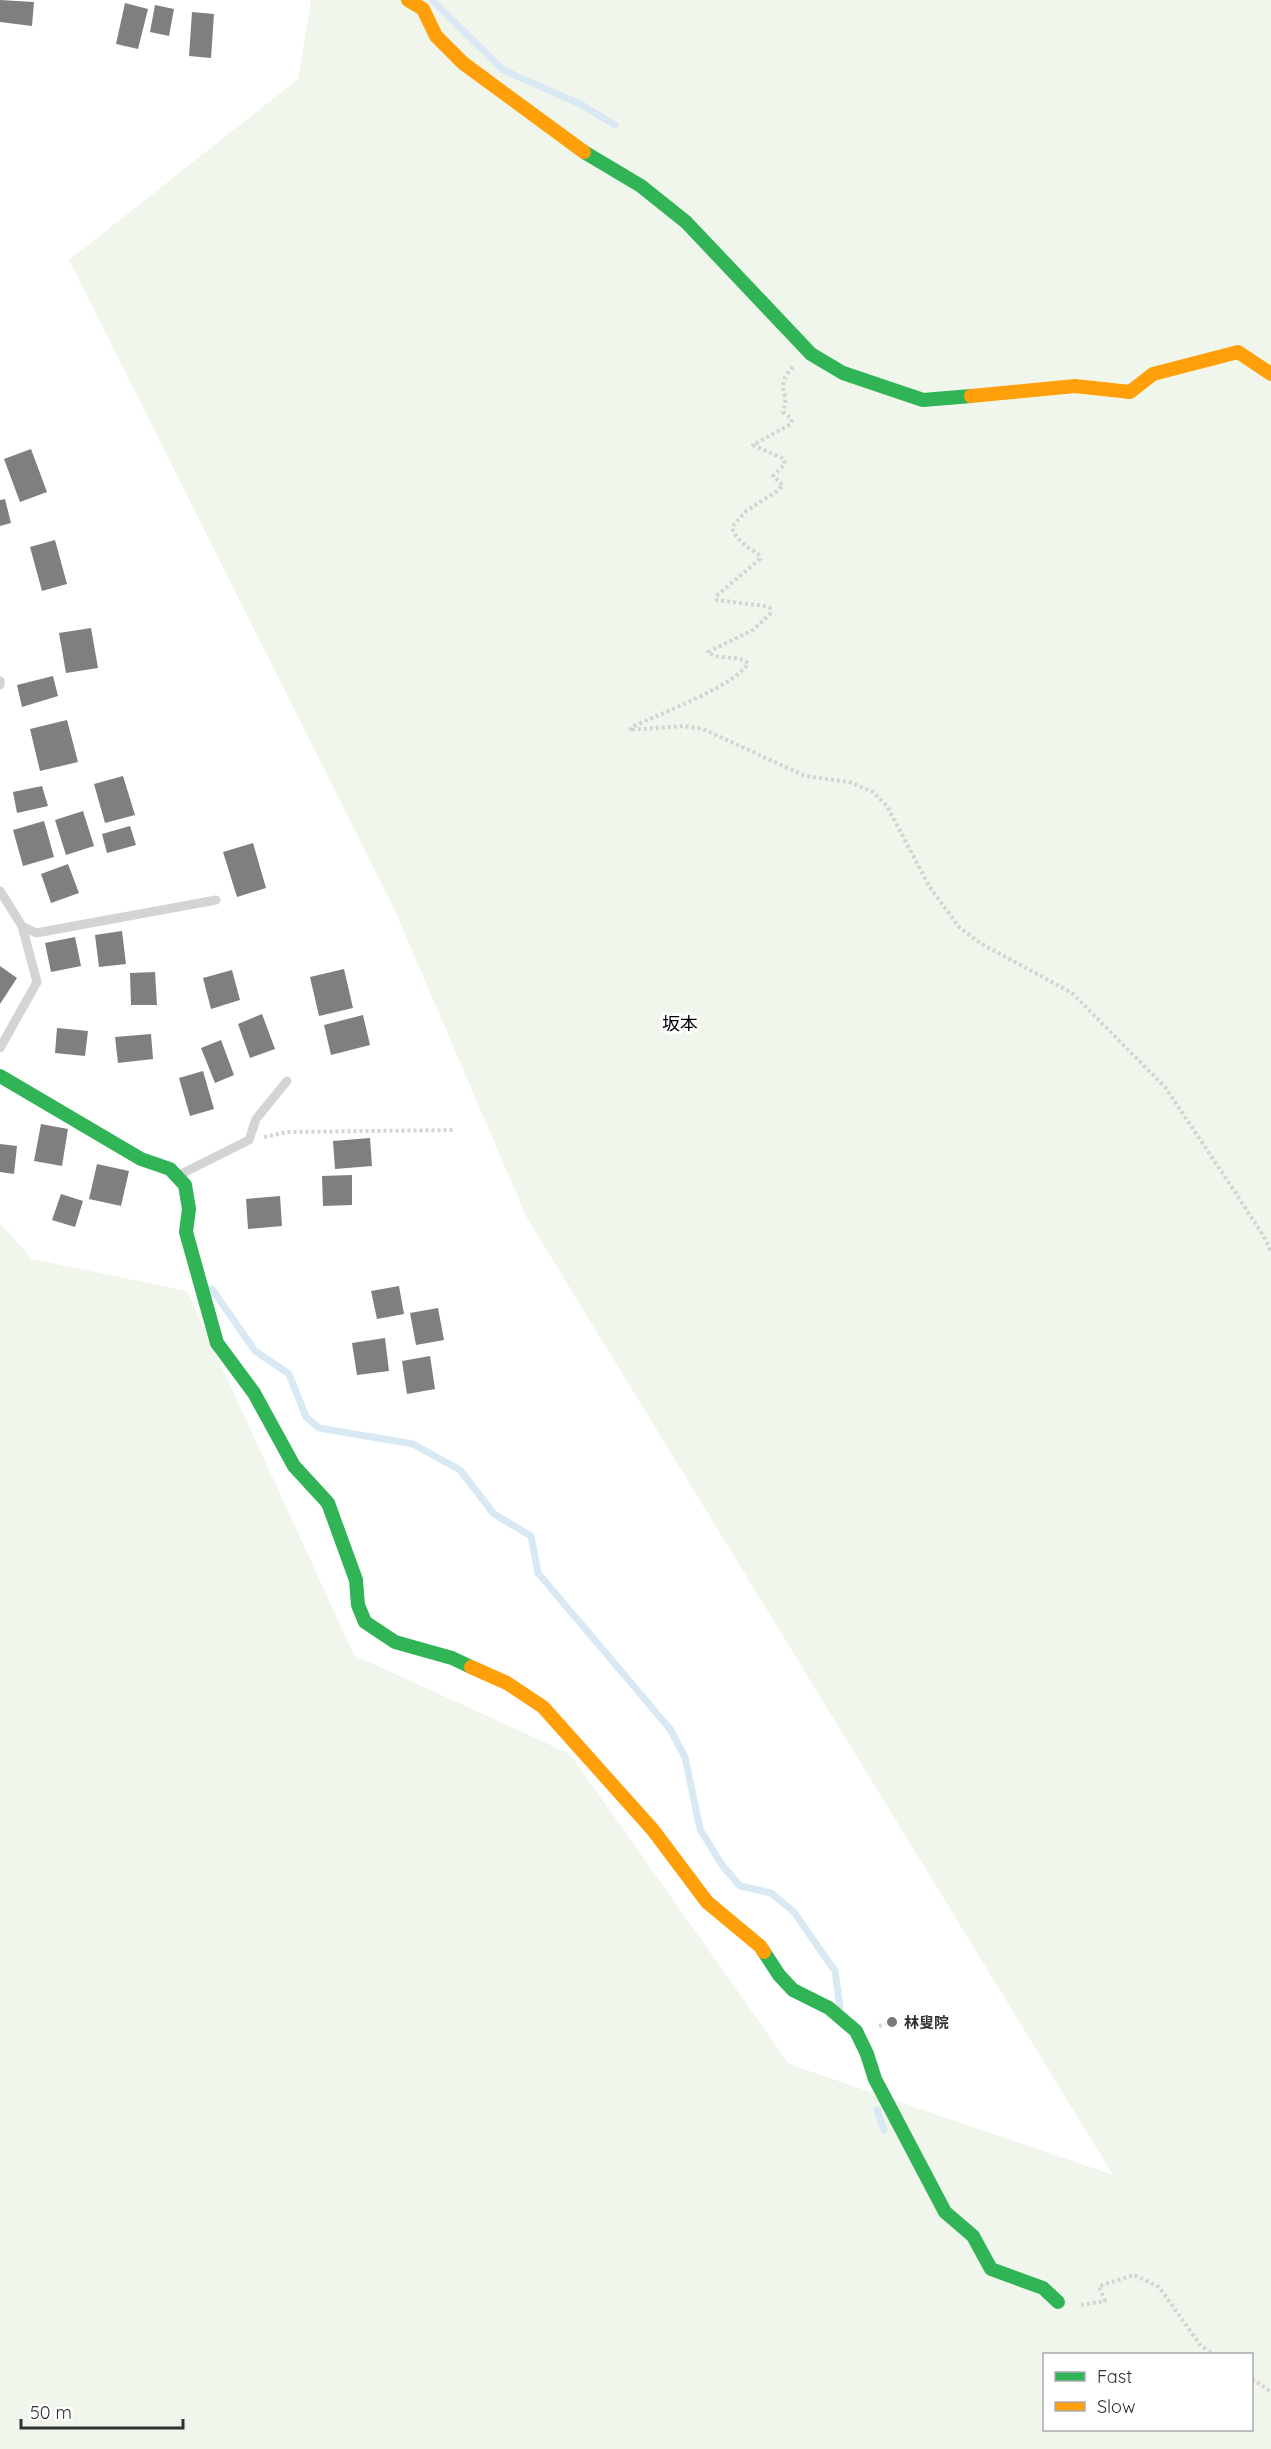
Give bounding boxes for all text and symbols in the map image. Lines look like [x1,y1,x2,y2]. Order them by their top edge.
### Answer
district label: 坂本 [662,1012,698,1035]
place label: 林叟院 [904,2013,949,2032]
marker: 林叟院 [885,2015,899,2029]
legend [1043,2353,1253,2431]
text: Fast [1097,2365,1132,2388]
scale bar [21,2392,183,2430]
text: Slow [1097,2395,1135,2418]
text: 50 m [30,2401,72,2424]

